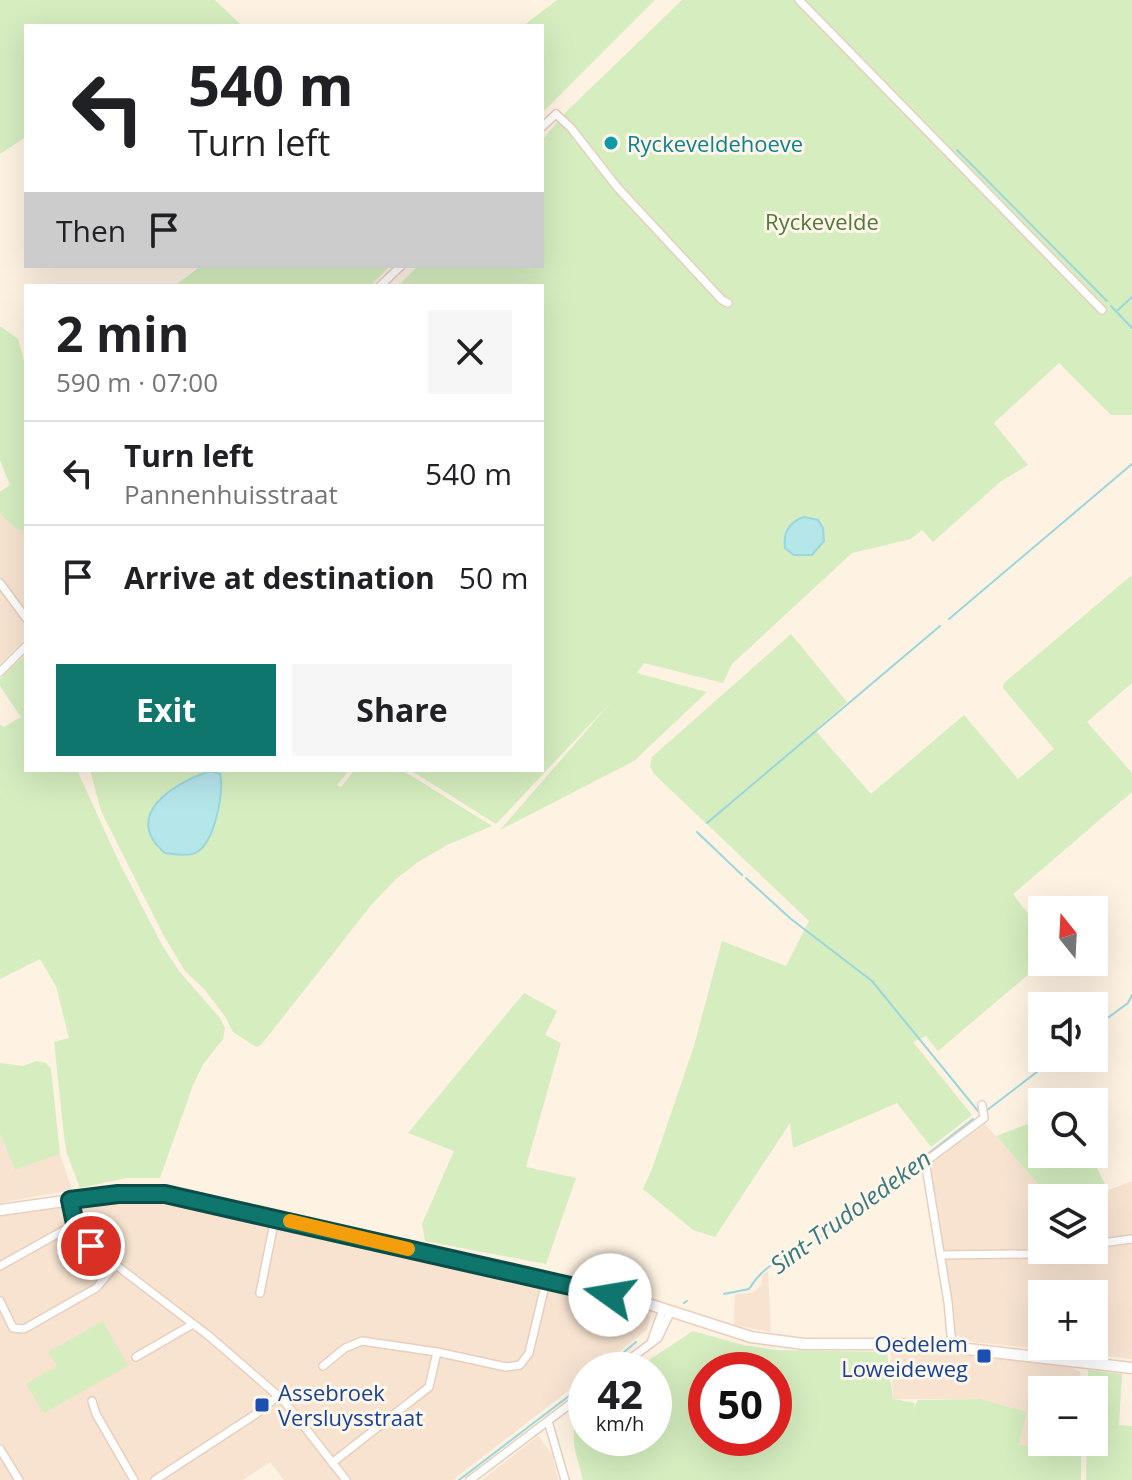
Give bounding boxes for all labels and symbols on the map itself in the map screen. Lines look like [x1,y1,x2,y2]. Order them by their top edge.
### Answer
place label: Ryckeveldehoeve [627,128,803,158]
marker: Ryckeveldehoeve [602,134,620,152]
park label: Ryckevelde [765,206,879,236]
north arrow [1028,896,1108,976]
water label: Sint-Trudoledeken [763,1141,937,1281]
pin [57,1212,125,1280]
position arrow [568,1253,652,1337]
place label: Oedelem Loweideweg [841,1328,968,1383]
marker: Oedelem Loweideweg [975,1347,993,1365]
speed limit sign: 50 [688,1352,792,1456]
place label: Assebroek Versluysstraat [278,1377,423,1432]
marker: Assebroek Versluysstraat [253,1396,271,1414]

